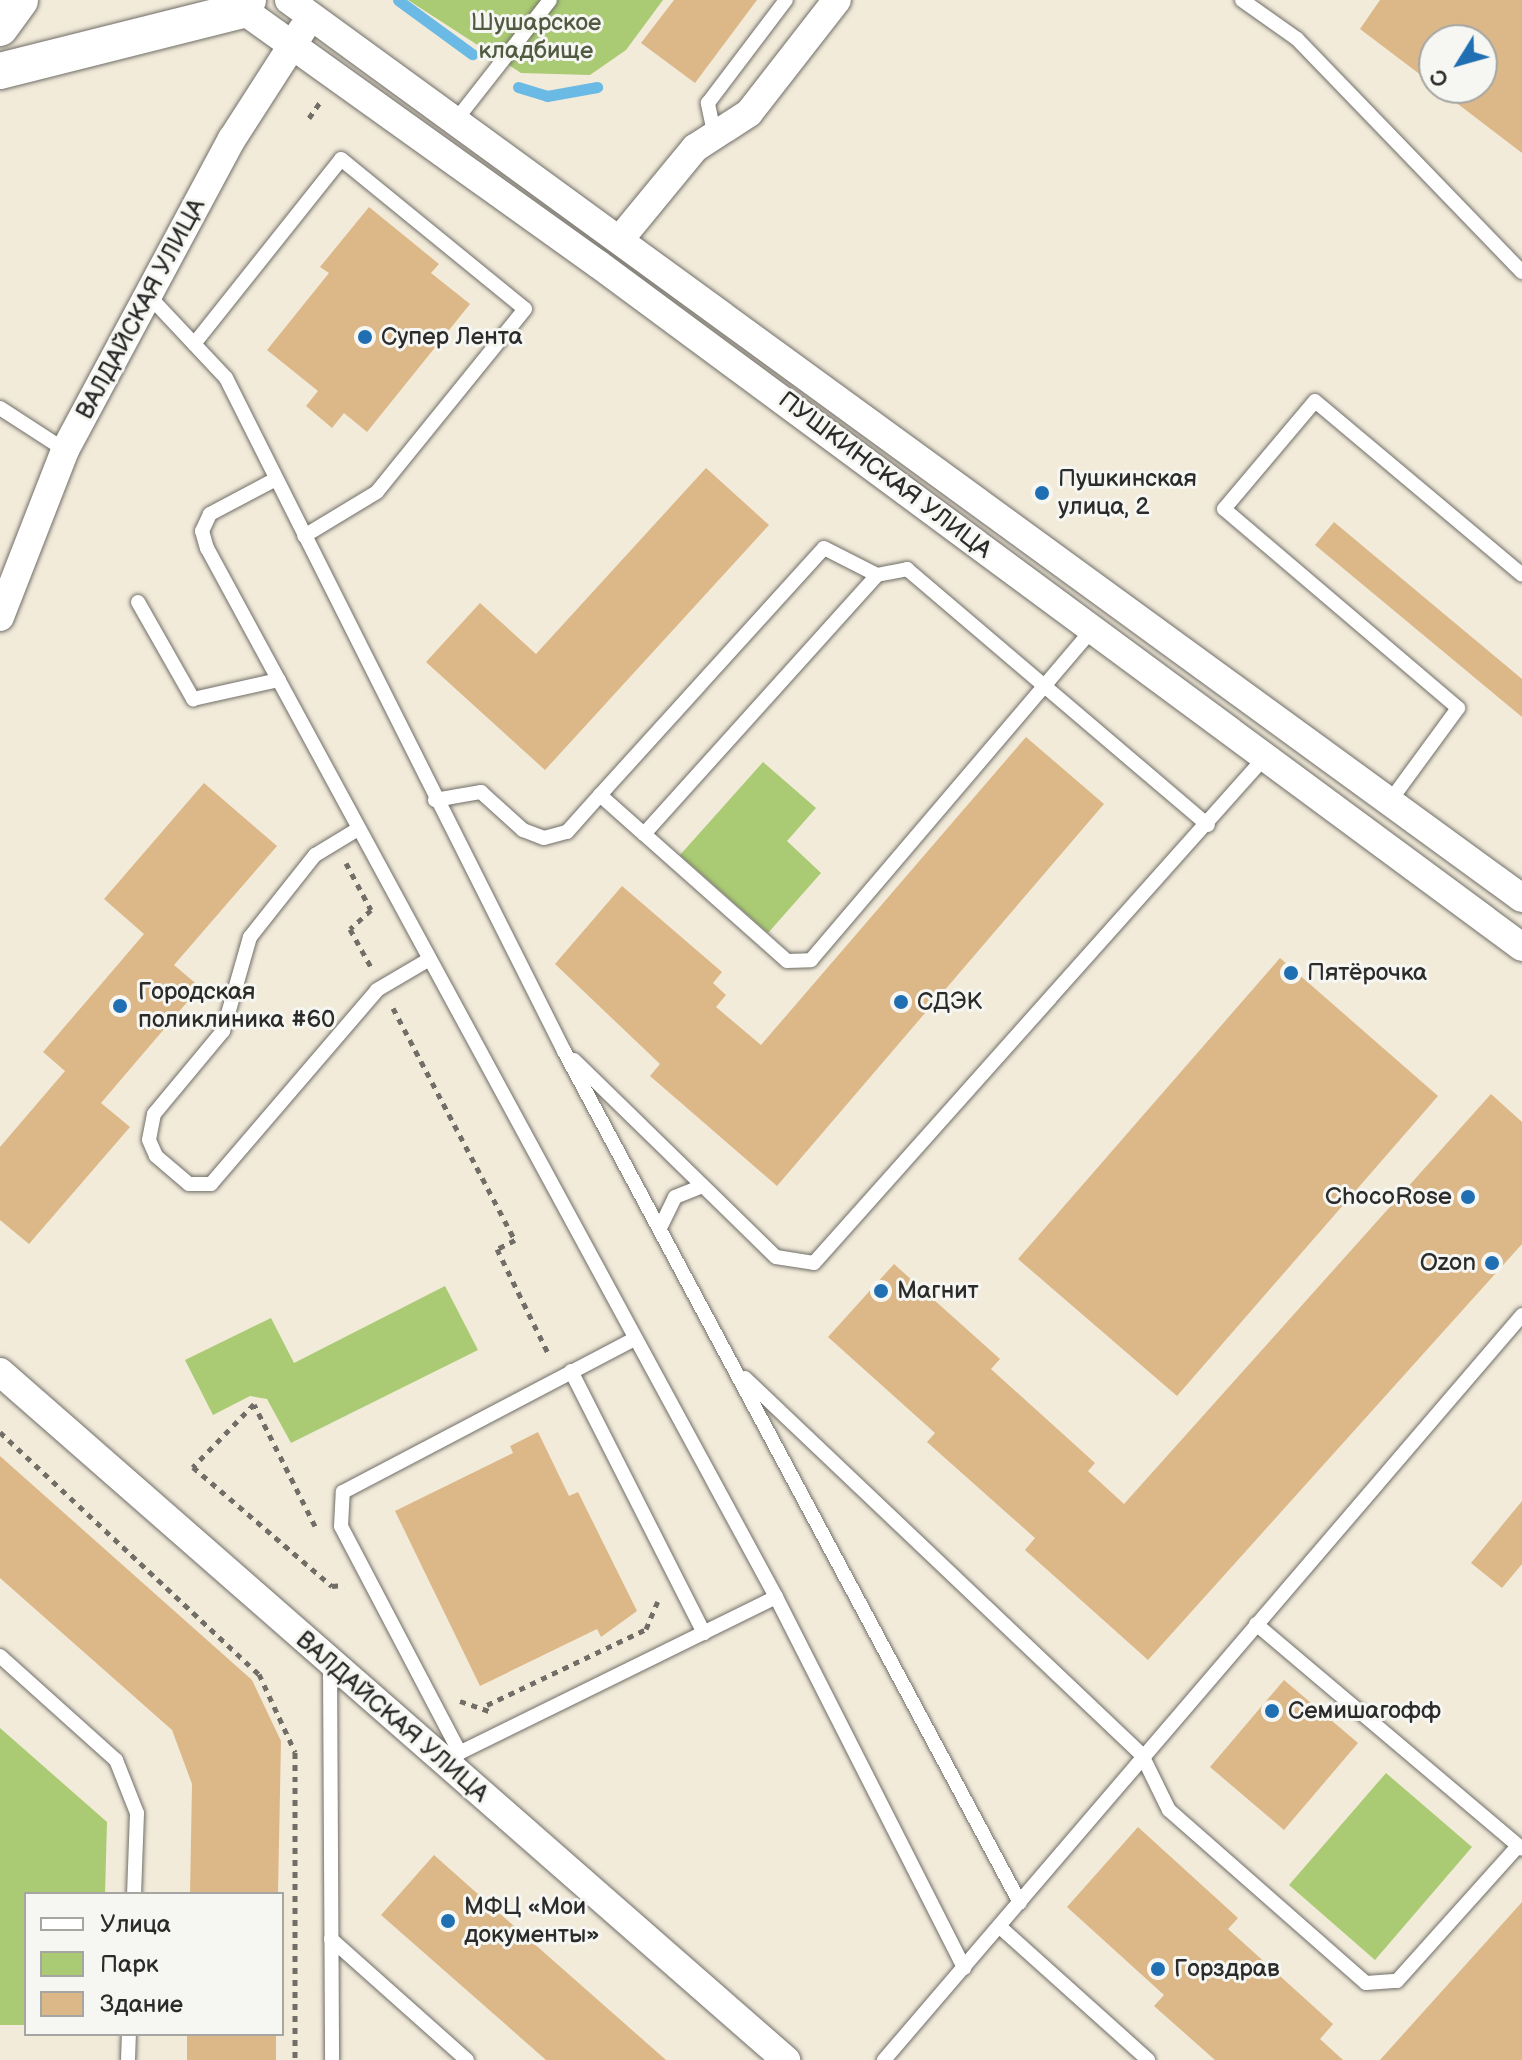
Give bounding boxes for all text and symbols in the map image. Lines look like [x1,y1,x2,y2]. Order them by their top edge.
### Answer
park label: Шушарское кладбище [471,9,601,65]
north arrow [1418,24,1498,104]
text: С [1425,63,1455,92]
street label: ВАЛДАЙСКАЯ УЛИЦА [71,194,211,424]
place label: Супер Лента [381,323,523,351]
marker: Супер Лента [356,328,374,346]
street label: ПУШКИНСКАЯ УЛИЦА [773,386,997,564]
place label: Пушкинская улица, 2 [1058,465,1197,521]
marker: Пушкинская улица, 2 [1033,484,1051,502]
place label: Пятёрочка [1307,959,1427,987]
marker: Пятёрочка [1282,964,1300,982]
place label: Городская поликлиника #60 [138,978,335,1034]
place label: СДЭК [917,988,982,1016]
marker: СДЭК [892,993,910,1011]
marker: Городская поликлиника #60 [109,995,131,1017]
place label: ChocoRose [1325,1183,1452,1211]
marker: ChocoRose [1459,1188,1477,1206]
place label: Ozon [1420,1249,1476,1277]
marker: Ozon [1483,1254,1501,1272]
place label: Магнит [897,1277,979,1305]
marker: Магнит [872,1282,890,1300]
street label: ВАЛДАЙСКАЯ УЛИЦА [290,1626,494,1808]
place label: Семишагофф [1288,1697,1441,1725]
marker: Семишагофф [1263,1702,1281,1720]
legend [24,1892,284,2036]
place label: МФЦ «Мои документы» [464,1893,600,1949]
text: Улица [100,1910,171,1939]
marker: МФЦ «Мои документы» [439,1912,457,1930]
text: Парк [100,1950,158,1979]
place label: Горздрав [1174,1955,1279,1983]
marker: Горздрав [1149,1960,1167,1978]
text: Здание [100,1990,183,2019]

